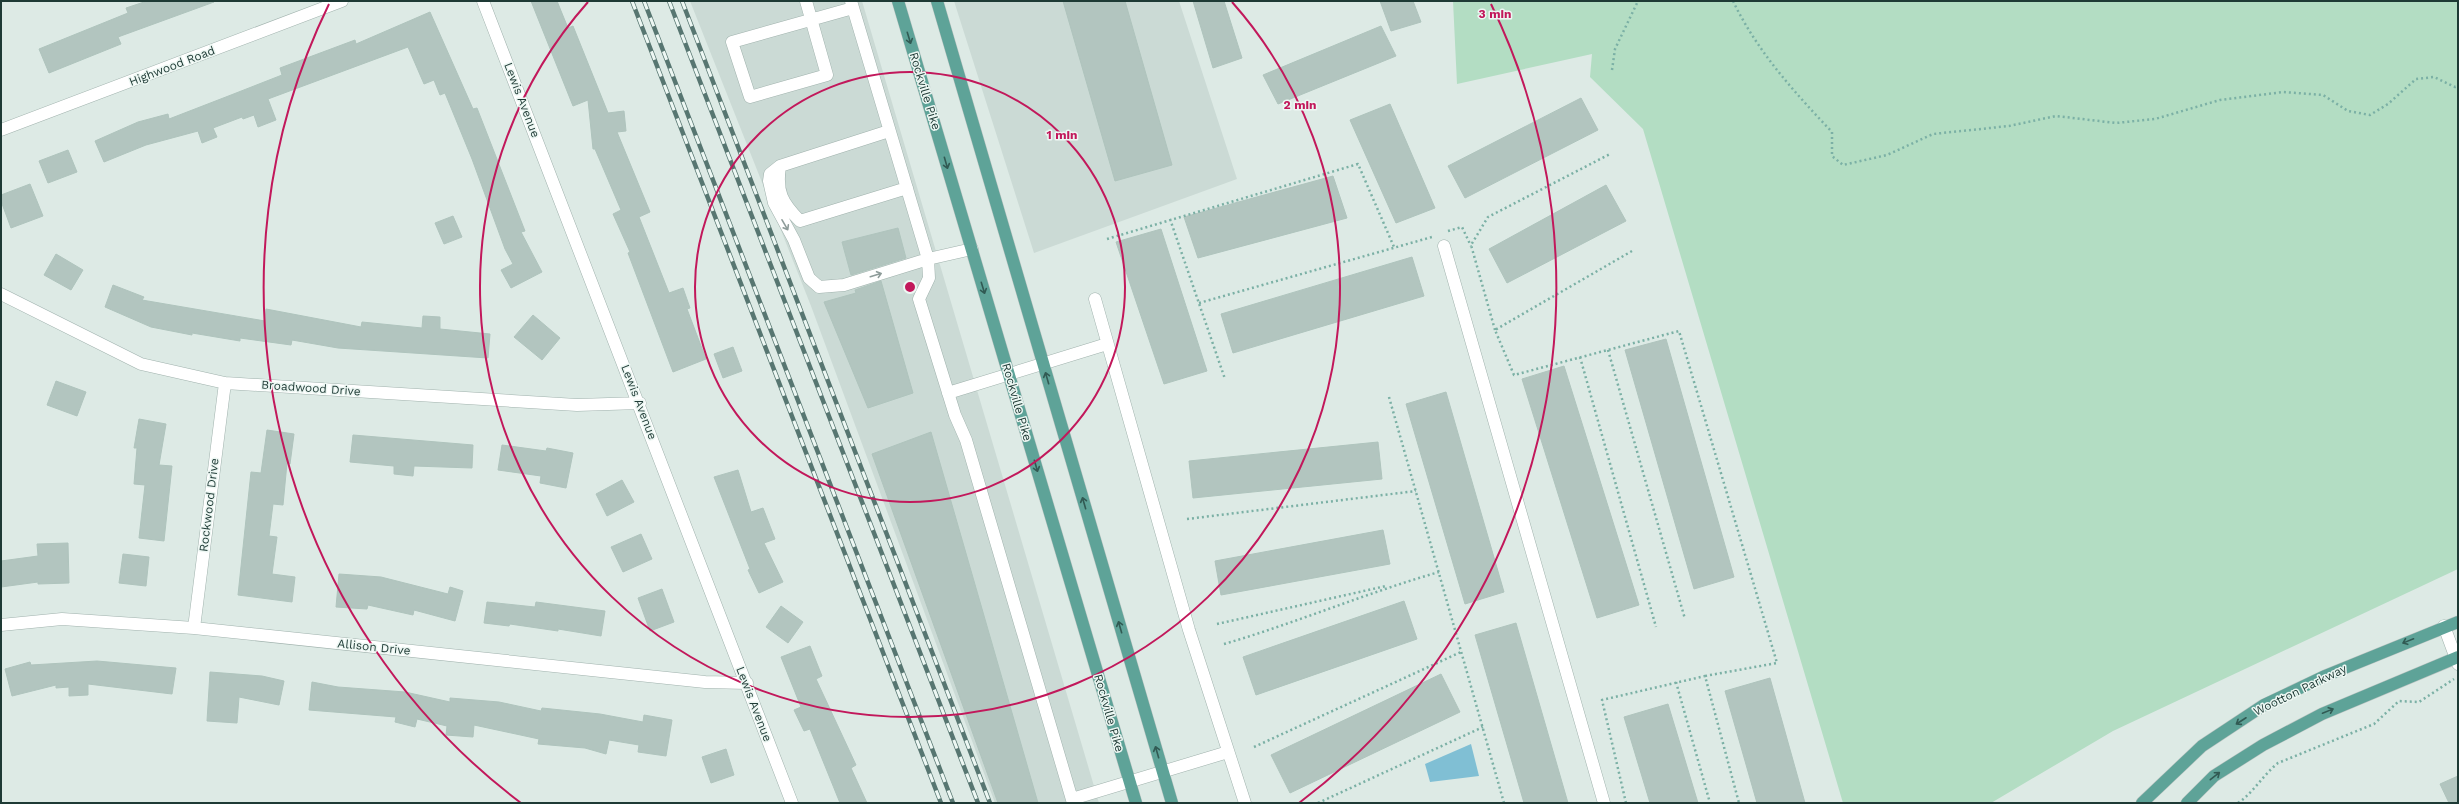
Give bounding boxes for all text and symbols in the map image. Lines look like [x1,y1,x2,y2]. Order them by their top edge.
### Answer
text: 3 min [1479,7,1511,21]
one-way arrow [906,32,913,45]
street label: Highwood Road [127,43,217,89]
street label: Rockville Pike [907,51,943,132]
street label: Lewis Avenue [501,60,543,140]
text: 2 min [1284,98,1316,112]
text: 1 min [1047,128,1077,142]
one-way arrow [943,156,950,169]
one-way arrow [782,219,790,231]
one-way arrow [869,271,882,278]
centre of rings [903,280,917,294]
one-way arrow [980,281,987,294]
street label: Rockville Pike [999,361,1035,443]
street label: Lewis Avenue [618,362,660,442]
one-way arrow [1043,372,1050,385]
street label: Broadwood Drive [261,378,361,398]
street label: Rockwood Drive [196,457,222,553]
one-way arrow [1033,459,1040,472]
one-way arrow [1080,496,1087,509]
one-way arrow [1116,621,1124,634]
street label: Allison Drive [337,636,411,658]
one-way arrow [2403,638,2415,646]
street label: Wootton Parkway [2251,661,2350,719]
street label: Lewis Avenue [733,664,775,744]
street label: Rockville Pike [1091,672,1127,754]
one-way arrow [2321,707,2333,715]
one-way arrow [2235,716,2246,725]
one-way arrow [1153,746,1160,759]
one-way arrow [2210,772,2221,780]

